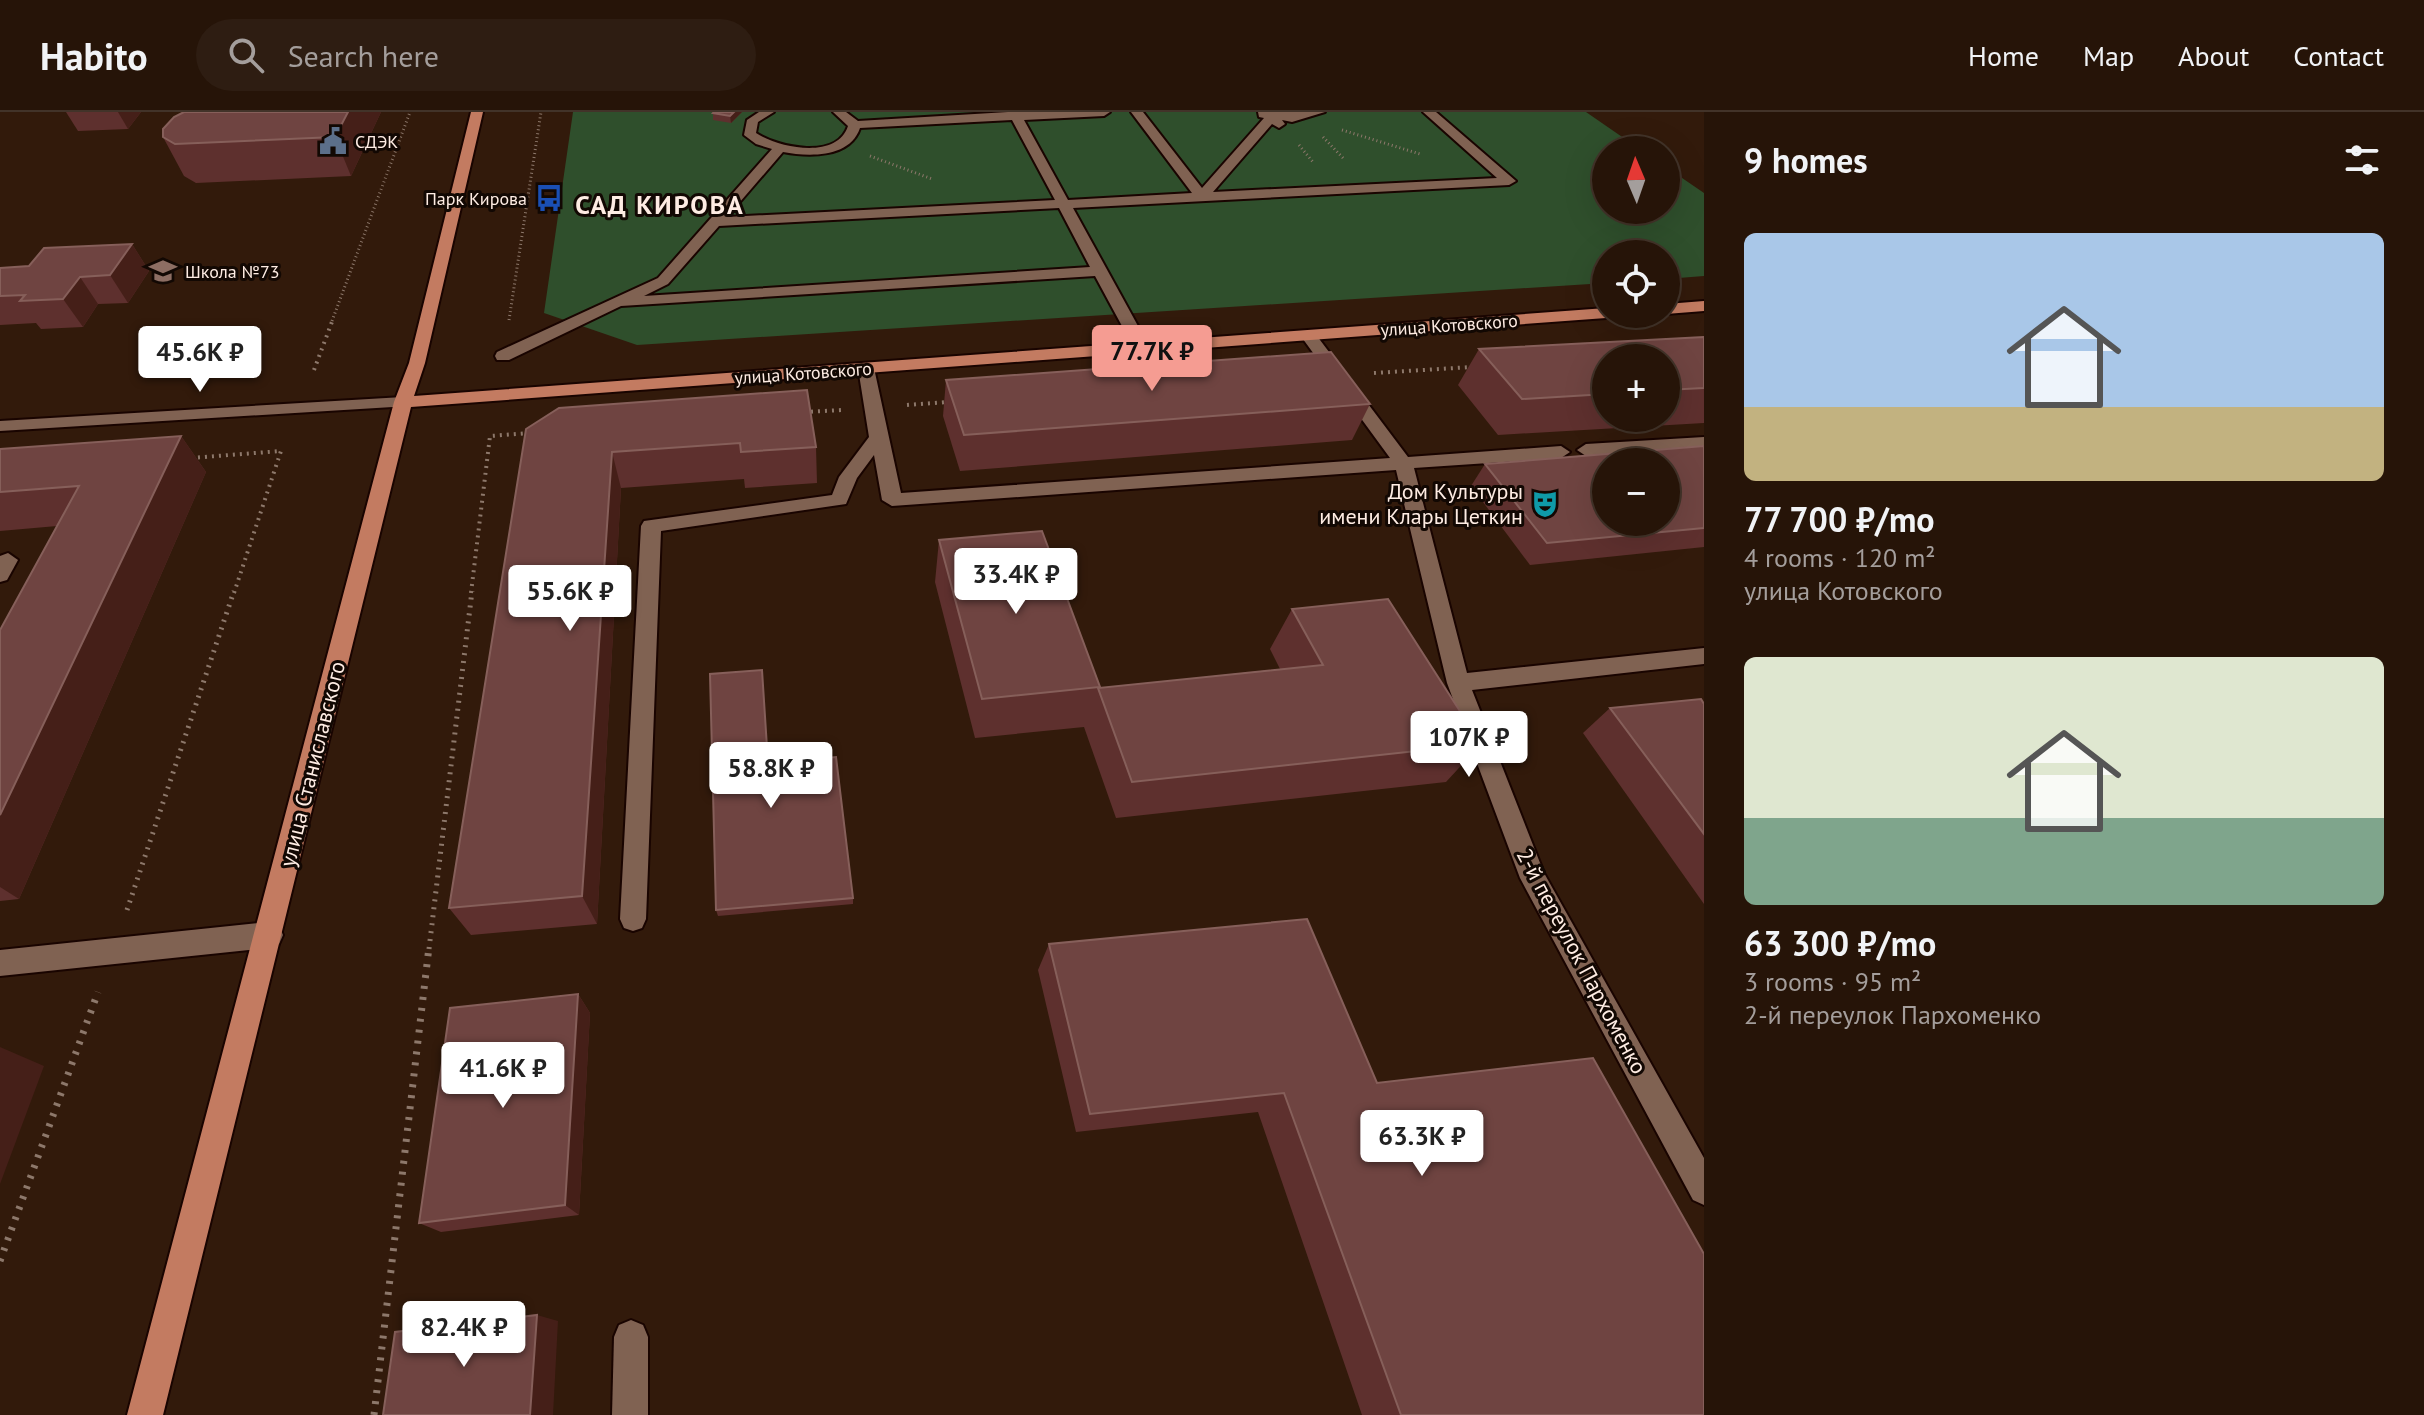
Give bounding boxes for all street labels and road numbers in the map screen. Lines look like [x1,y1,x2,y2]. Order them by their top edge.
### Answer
street label: улица Котовского [1380,309,1518,341]
street label: улица Котовского [734,357,872,389]
street label: улица Станиславского [273,658,351,870]
street label: 2-й переулок Пархоменко [1511,843,1653,1079]

